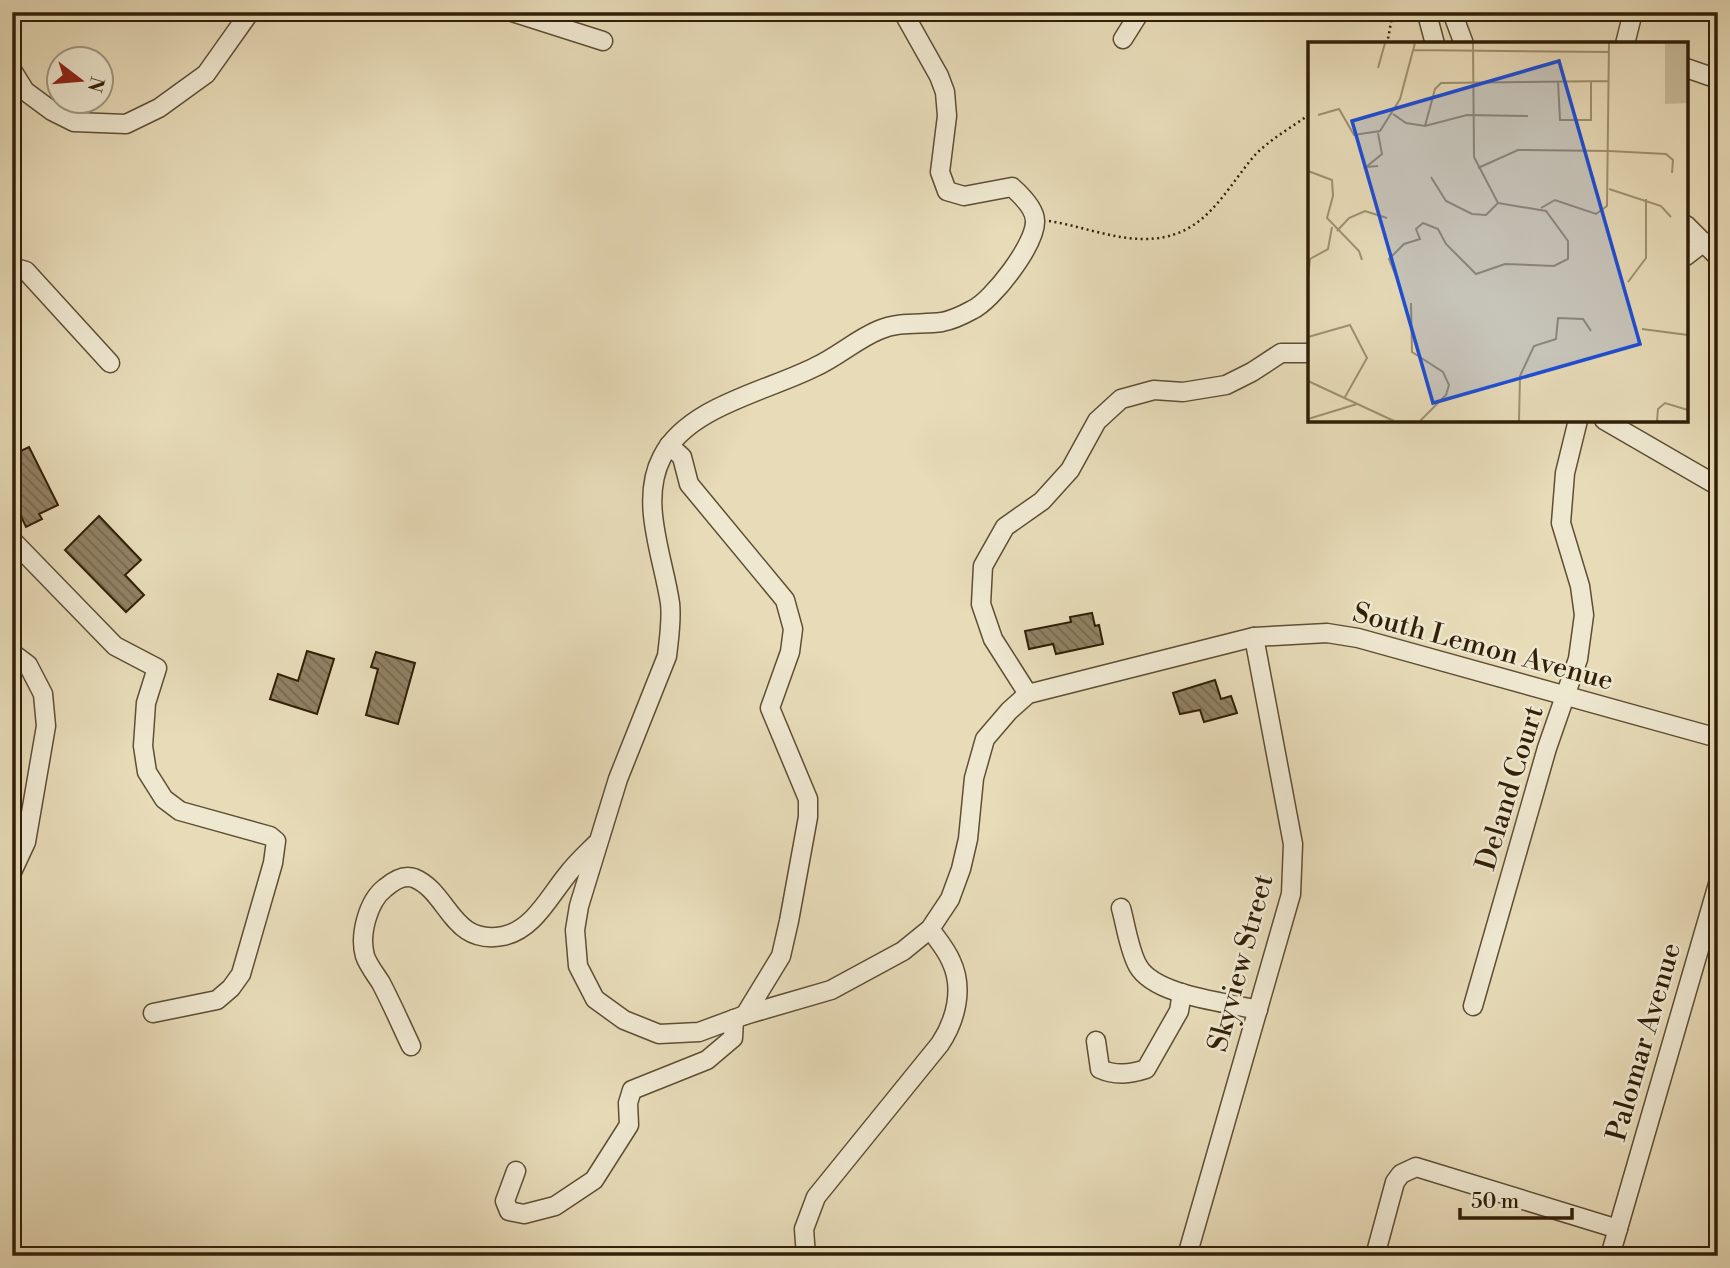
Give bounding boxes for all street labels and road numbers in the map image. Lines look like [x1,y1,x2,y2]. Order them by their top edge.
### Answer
street label: South Lemon Avenue [1349,595,1617,699]
street label: Deland Court [1468,701,1552,875]
street label: Skyview Street [1201,870,1282,1056]
street label: Palomar Avenue [1599,939,1689,1145]

